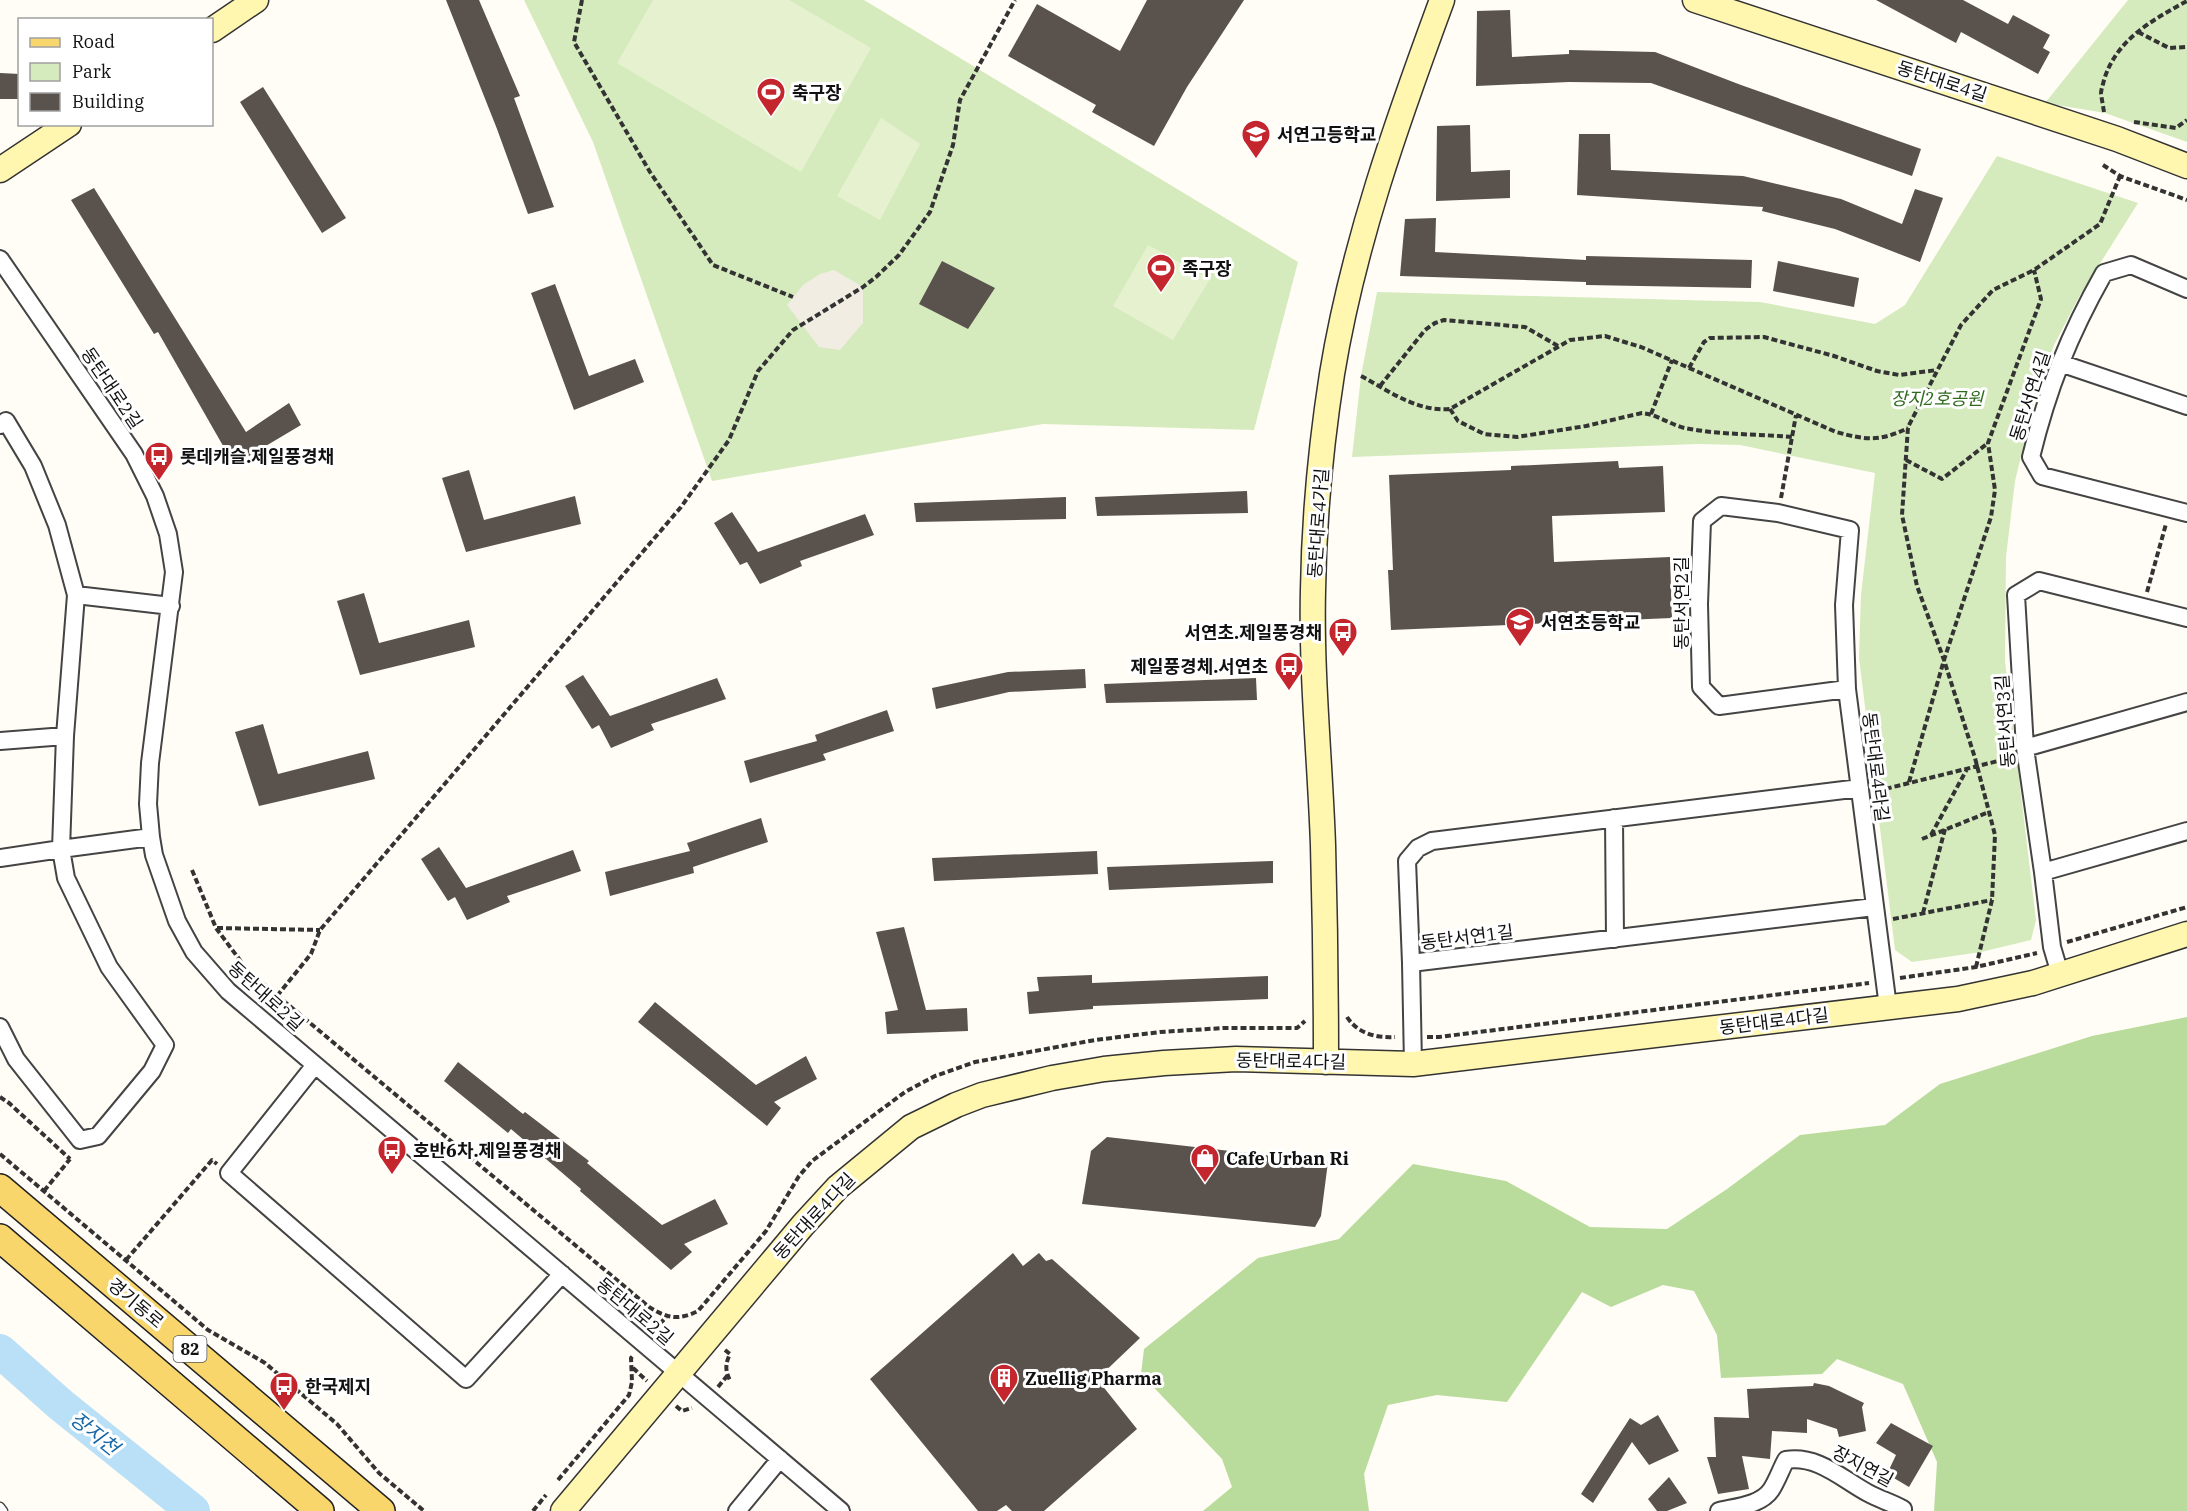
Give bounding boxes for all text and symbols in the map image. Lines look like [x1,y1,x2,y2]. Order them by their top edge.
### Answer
legend [18,18,213,126]
text: Road [72,30,115,53]
street label: 동탄대로4길 [1894,56,1990,106]
text: Park [72,60,112,83]
sports icon: 축구장 [755,76,787,118]
place label: 축구장 [792,81,842,104]
text: Building [72,90,144,113]
school or university icon: 서연고등학교 [1240,118,1272,160]
place label: 서연고등학교 [1277,123,1376,146]
sports icon: 족구장 [1145,252,1177,294]
place label: 족구장 [1182,257,1232,280]
street label: 동탄대로2길 [76,343,148,433]
street label: 동탄서연4길 [2005,348,2055,444]
park label: 장지2호공원 [1891,387,1985,410]
bus stop icon: 롯데캐슬.제일풍경채 [143,440,175,482]
place label: 롯데캐슬.제일풍경채 [180,445,334,468]
street label: 동탄대로4가길 [1303,467,1333,579]
street label: 동탄서연2길 [1670,556,1693,650]
school or university icon: 서연초등학교 [1504,606,1536,648]
place label: 서연초등학교 [1541,611,1640,634]
bus stop icon: 서연초.제일풍경채 [1327,616,1359,658]
place label: 서연초.제일풍경채 [1184,621,1322,644]
bus stop icon: 제일풍경체.서연초 [1273,650,1305,692]
place label: 제일풍경체.서연초 [1130,655,1268,678]
street label: 동탄서연3길 [1990,674,2020,768]
street label: 동탄대로4라길 [1858,711,1894,823]
street label: 동탄서연1길 [1419,920,1515,954]
street label: 동탄대로2길 [224,956,308,1036]
street label: 동탄대로4다길 [1718,1003,1830,1039]
street label: 동탄대로4다길 [1236,1049,1346,1073]
bus stop icon: 호반6차.제일풍경채 [376,1134,408,1176]
place label: 호반6차.제일풍경채 [413,1139,561,1162]
shop icon: Cafe Urban Ri [1189,1142,1221,1184]
place label: Cafe Urban Ri [1226,1147,1349,1170]
street label: 동탄대로4다길 [768,1168,860,1264]
street label: 동탄대로2길 [592,1272,678,1350]
street label: 경기동로 [103,1273,169,1333]
road number: 82 [174,1336,207,1362]
building icon: Zuellig Pharma [988,1362,1020,1404]
place label: Zuellig Pharma [1025,1367,1162,1390]
bus stop icon: 한국제지 [268,1370,300,1412]
place label: 한국제지 [305,1375,371,1398]
water label: 장지천 [65,1405,127,1462]
street label: 장지연길 [1828,1440,1898,1492]

